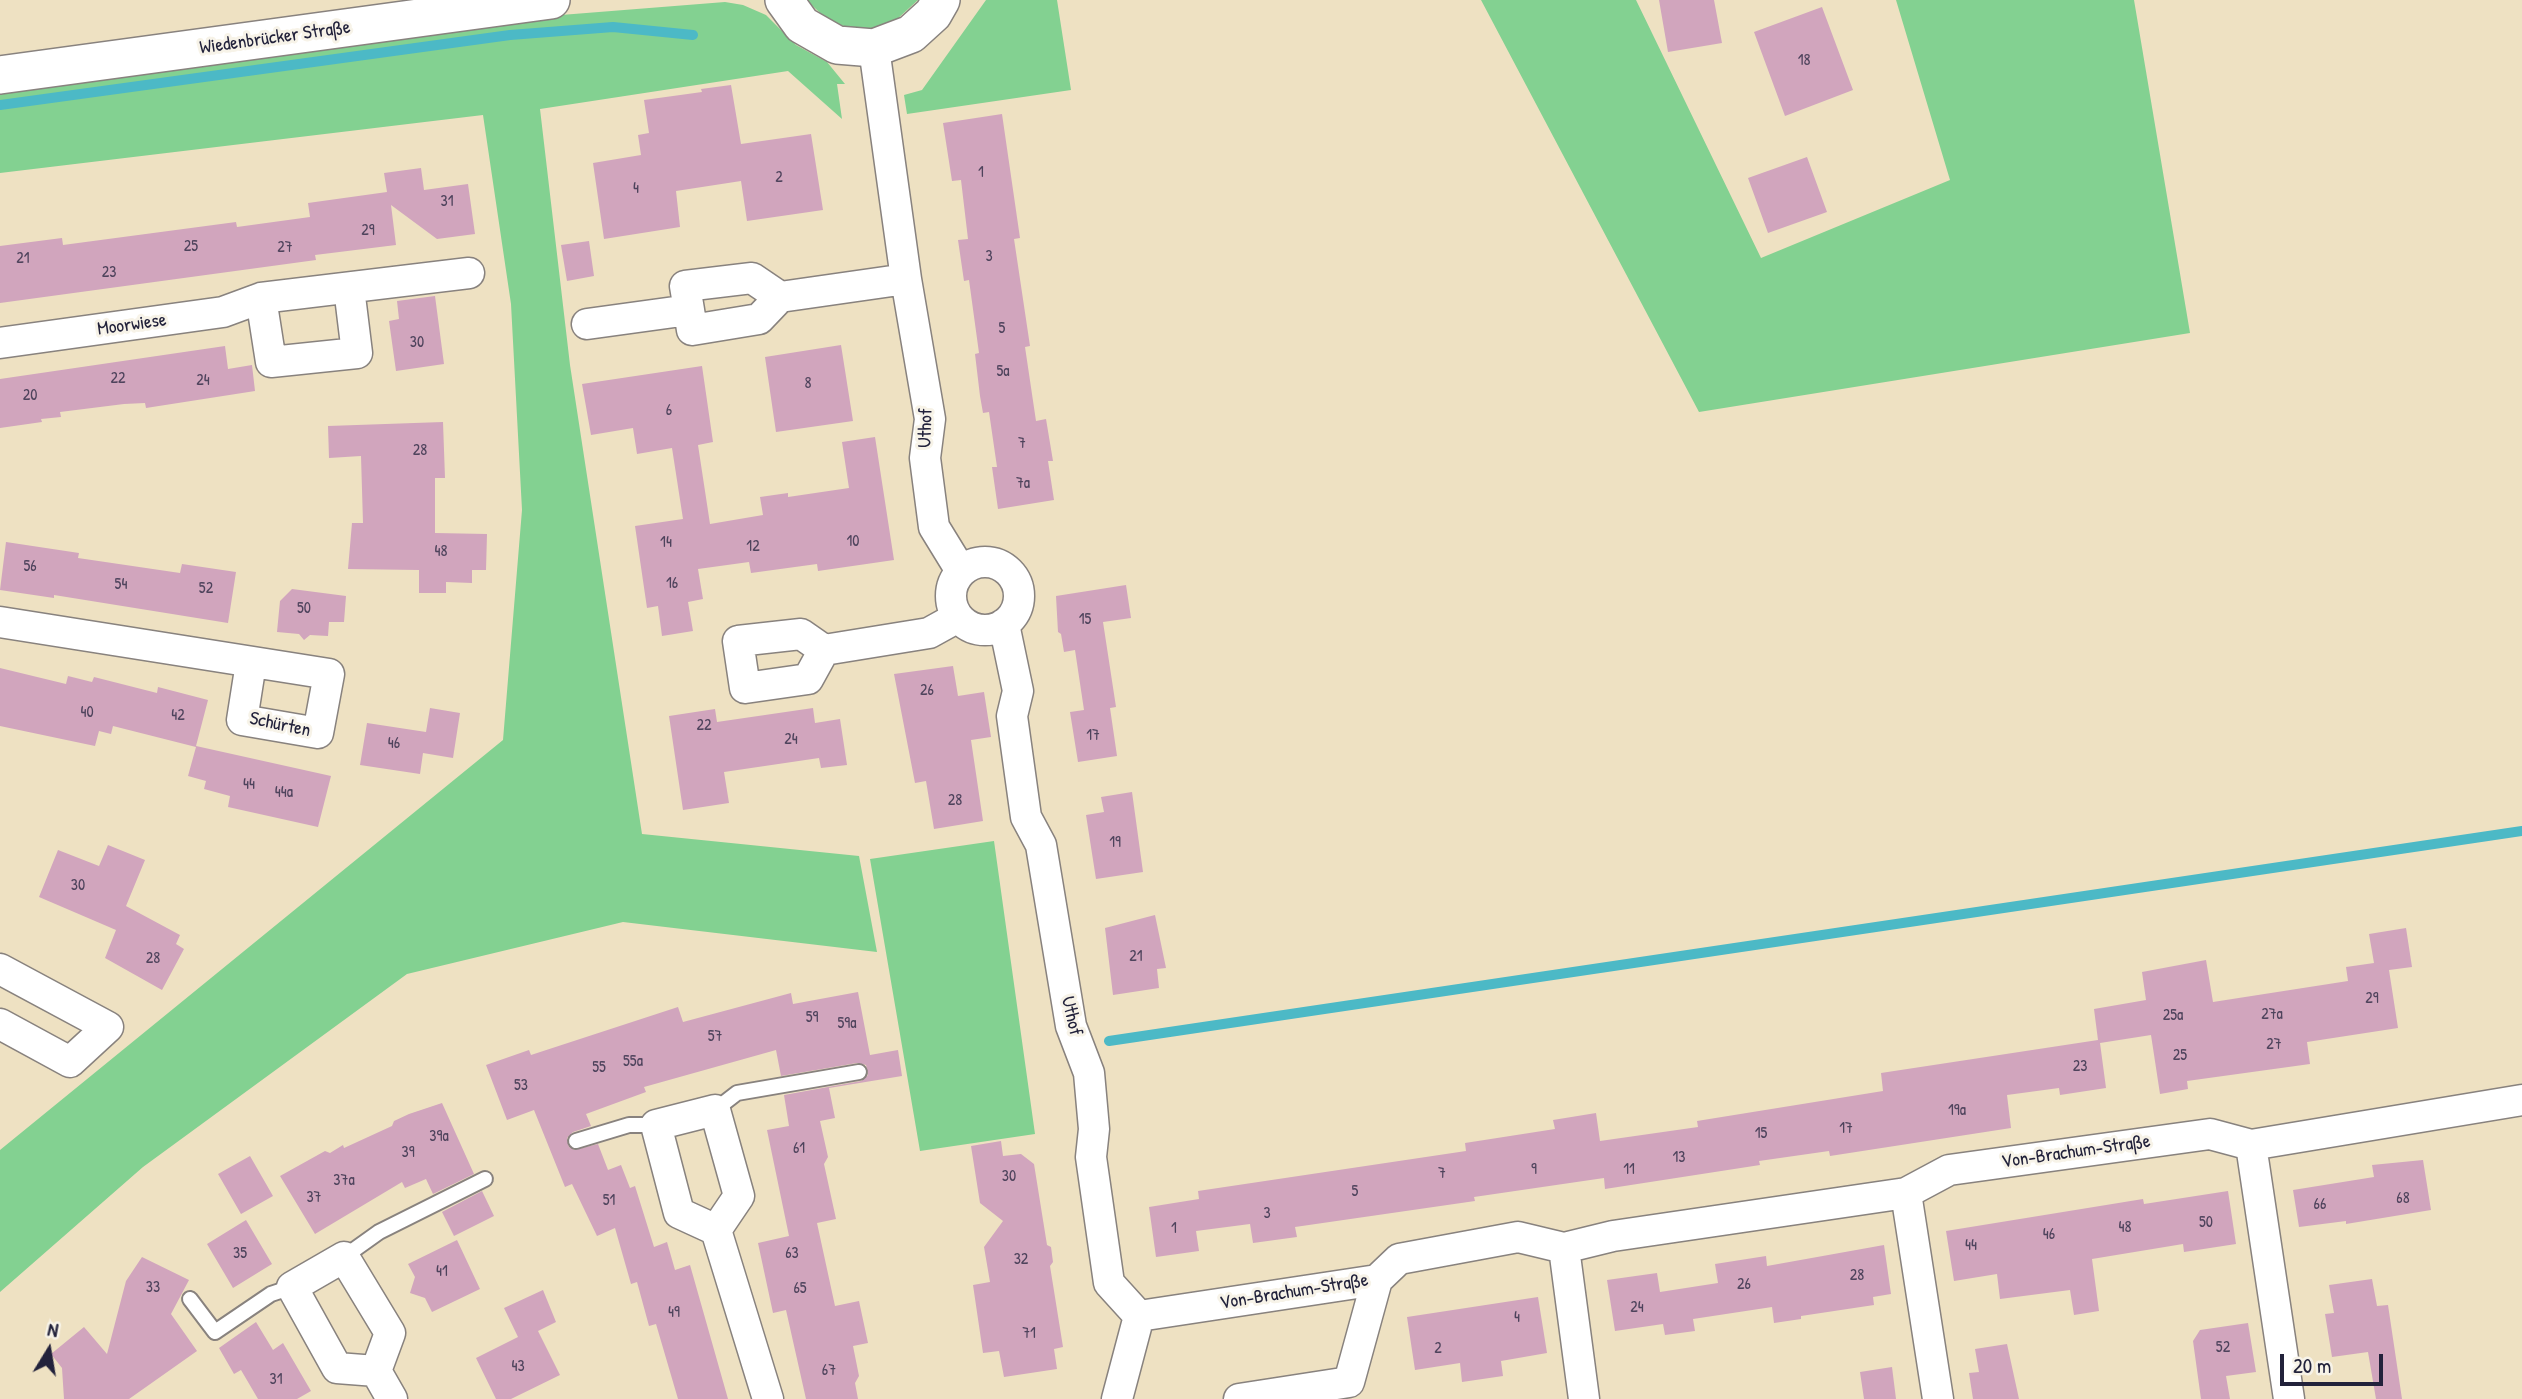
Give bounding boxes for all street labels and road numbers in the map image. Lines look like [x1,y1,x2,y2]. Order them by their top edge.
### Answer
street label: Wiedenbrücker Straße [198,16,352,60]
street label: Moorwiese [96,309,168,341]
street label: Uthof [914,408,938,448]
street label: Schürten [247,707,313,743]
street label: Uthof [1055,994,1087,1038]
street label: Von-Brachum-Straße [2000,1130,2152,1174]
street label: Von-Brachum-Straße [1218,1269,1370,1315]

